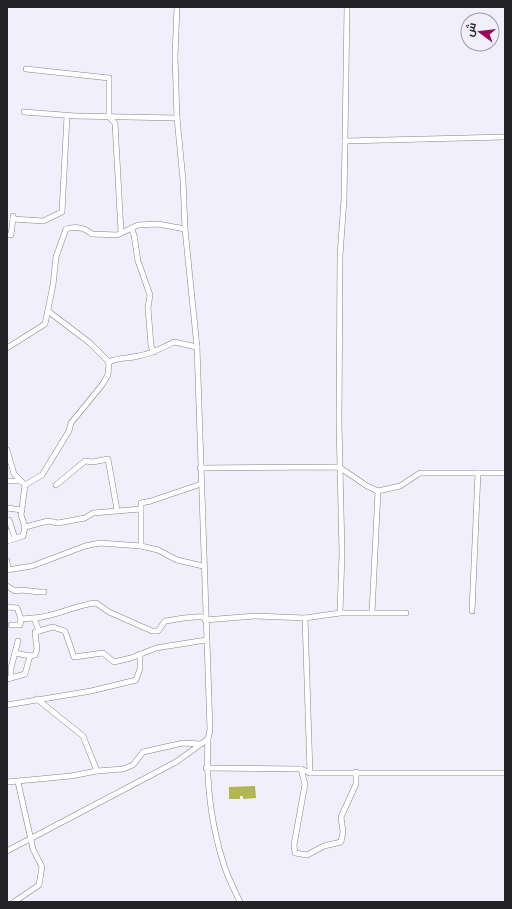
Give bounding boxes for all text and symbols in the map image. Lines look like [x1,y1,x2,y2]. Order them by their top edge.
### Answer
north arrow [460,12,500,52]
text: ش [463,21,479,38]

